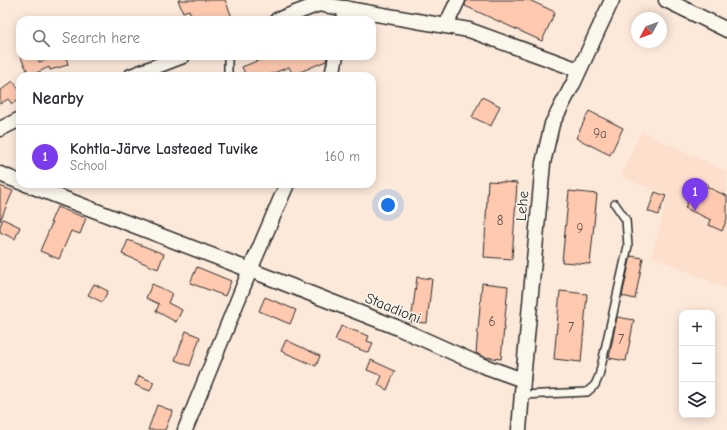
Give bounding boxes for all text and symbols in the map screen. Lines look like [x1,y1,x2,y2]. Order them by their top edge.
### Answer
north arrow [631,12,667,48]
search box [16,16,376,60]
icon: search [30,27,52,49]
text: Search here [62,29,140,47]
text: Nearby [32,89,83,108]
house number: 9a [593,126,607,141]
text: Kohtla-Järve Lasteaed Tuvike [70,140,258,158]
text: 1 [42,149,48,164]
text: 160 m [325,149,360,164]
text: School [70,158,107,173]
pin: 1 [682,178,708,211]
street label: Lehe [512,190,532,222]
your location [378,195,398,215]
house number: 8 [497,213,504,228]
house number: 9 [577,221,584,236]
street label: Staadioni [362,289,424,327]
map controls [679,310,715,418]
button: + [679,310,715,346]
house number: 6 [488,314,496,329]
house number: 7 [568,320,574,335]
house number: 7 [618,332,624,347]
button: − [679,346,715,382]
button: layers [679,382,715,418]

